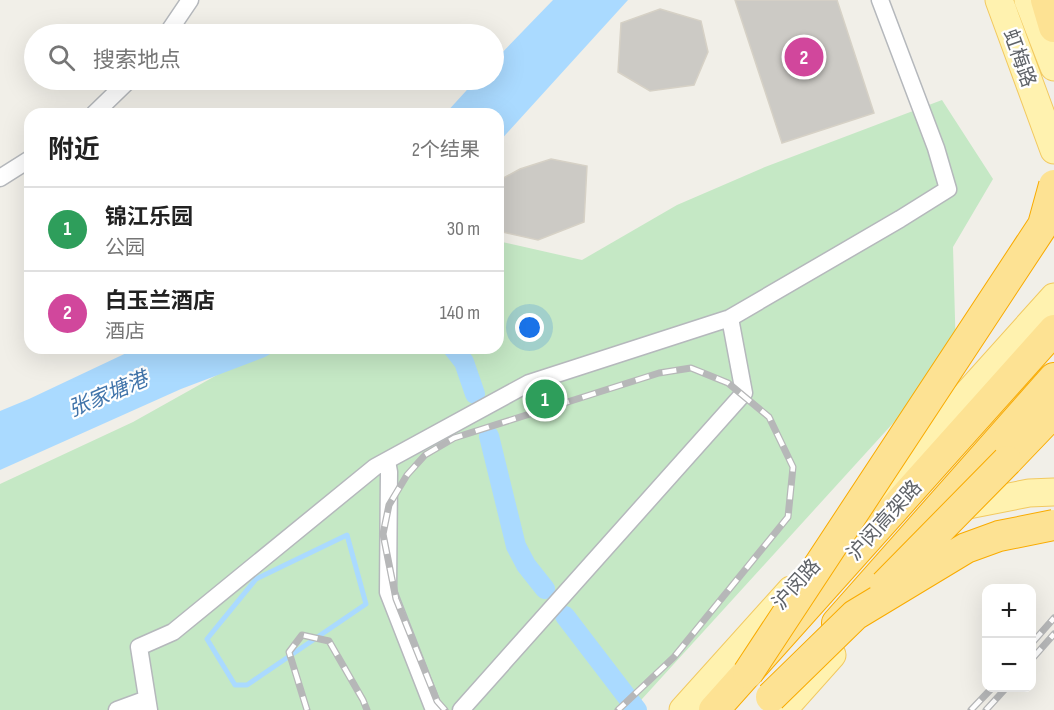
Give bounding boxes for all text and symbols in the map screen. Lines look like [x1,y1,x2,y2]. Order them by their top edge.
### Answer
search box [24,24,504,90]
street label: 虹梅路 [998,26,1041,91]
pin: 2 [784,34,824,80]
icon: search [45,41,78,74]
text: 搜索地点 [93,47,181,74]
text: 附近 [48,135,100,166]
text: 2个结果 [412,138,480,162]
text: 锦江乐园 [105,204,193,231]
text: 1 [64,217,71,241]
text: 30 m [447,217,480,241]
text: 公园 [105,236,145,260]
text: 白玉兰酒店 [105,288,215,315]
text: 2 [63,301,72,325]
text: 140 m [440,301,480,325]
your location [515,313,544,342]
text: 酒店 [105,320,145,344]
water label: 张家塘港 [65,365,155,422]
pin: 1 [526,376,564,422]
street label: 沪闵高架路 [842,475,927,566]
street label: 沪闵路 [768,554,826,615]
map controls [982,584,1036,692]
button: + [982,584,1036,638]
button: − [982,638,1036,692]

